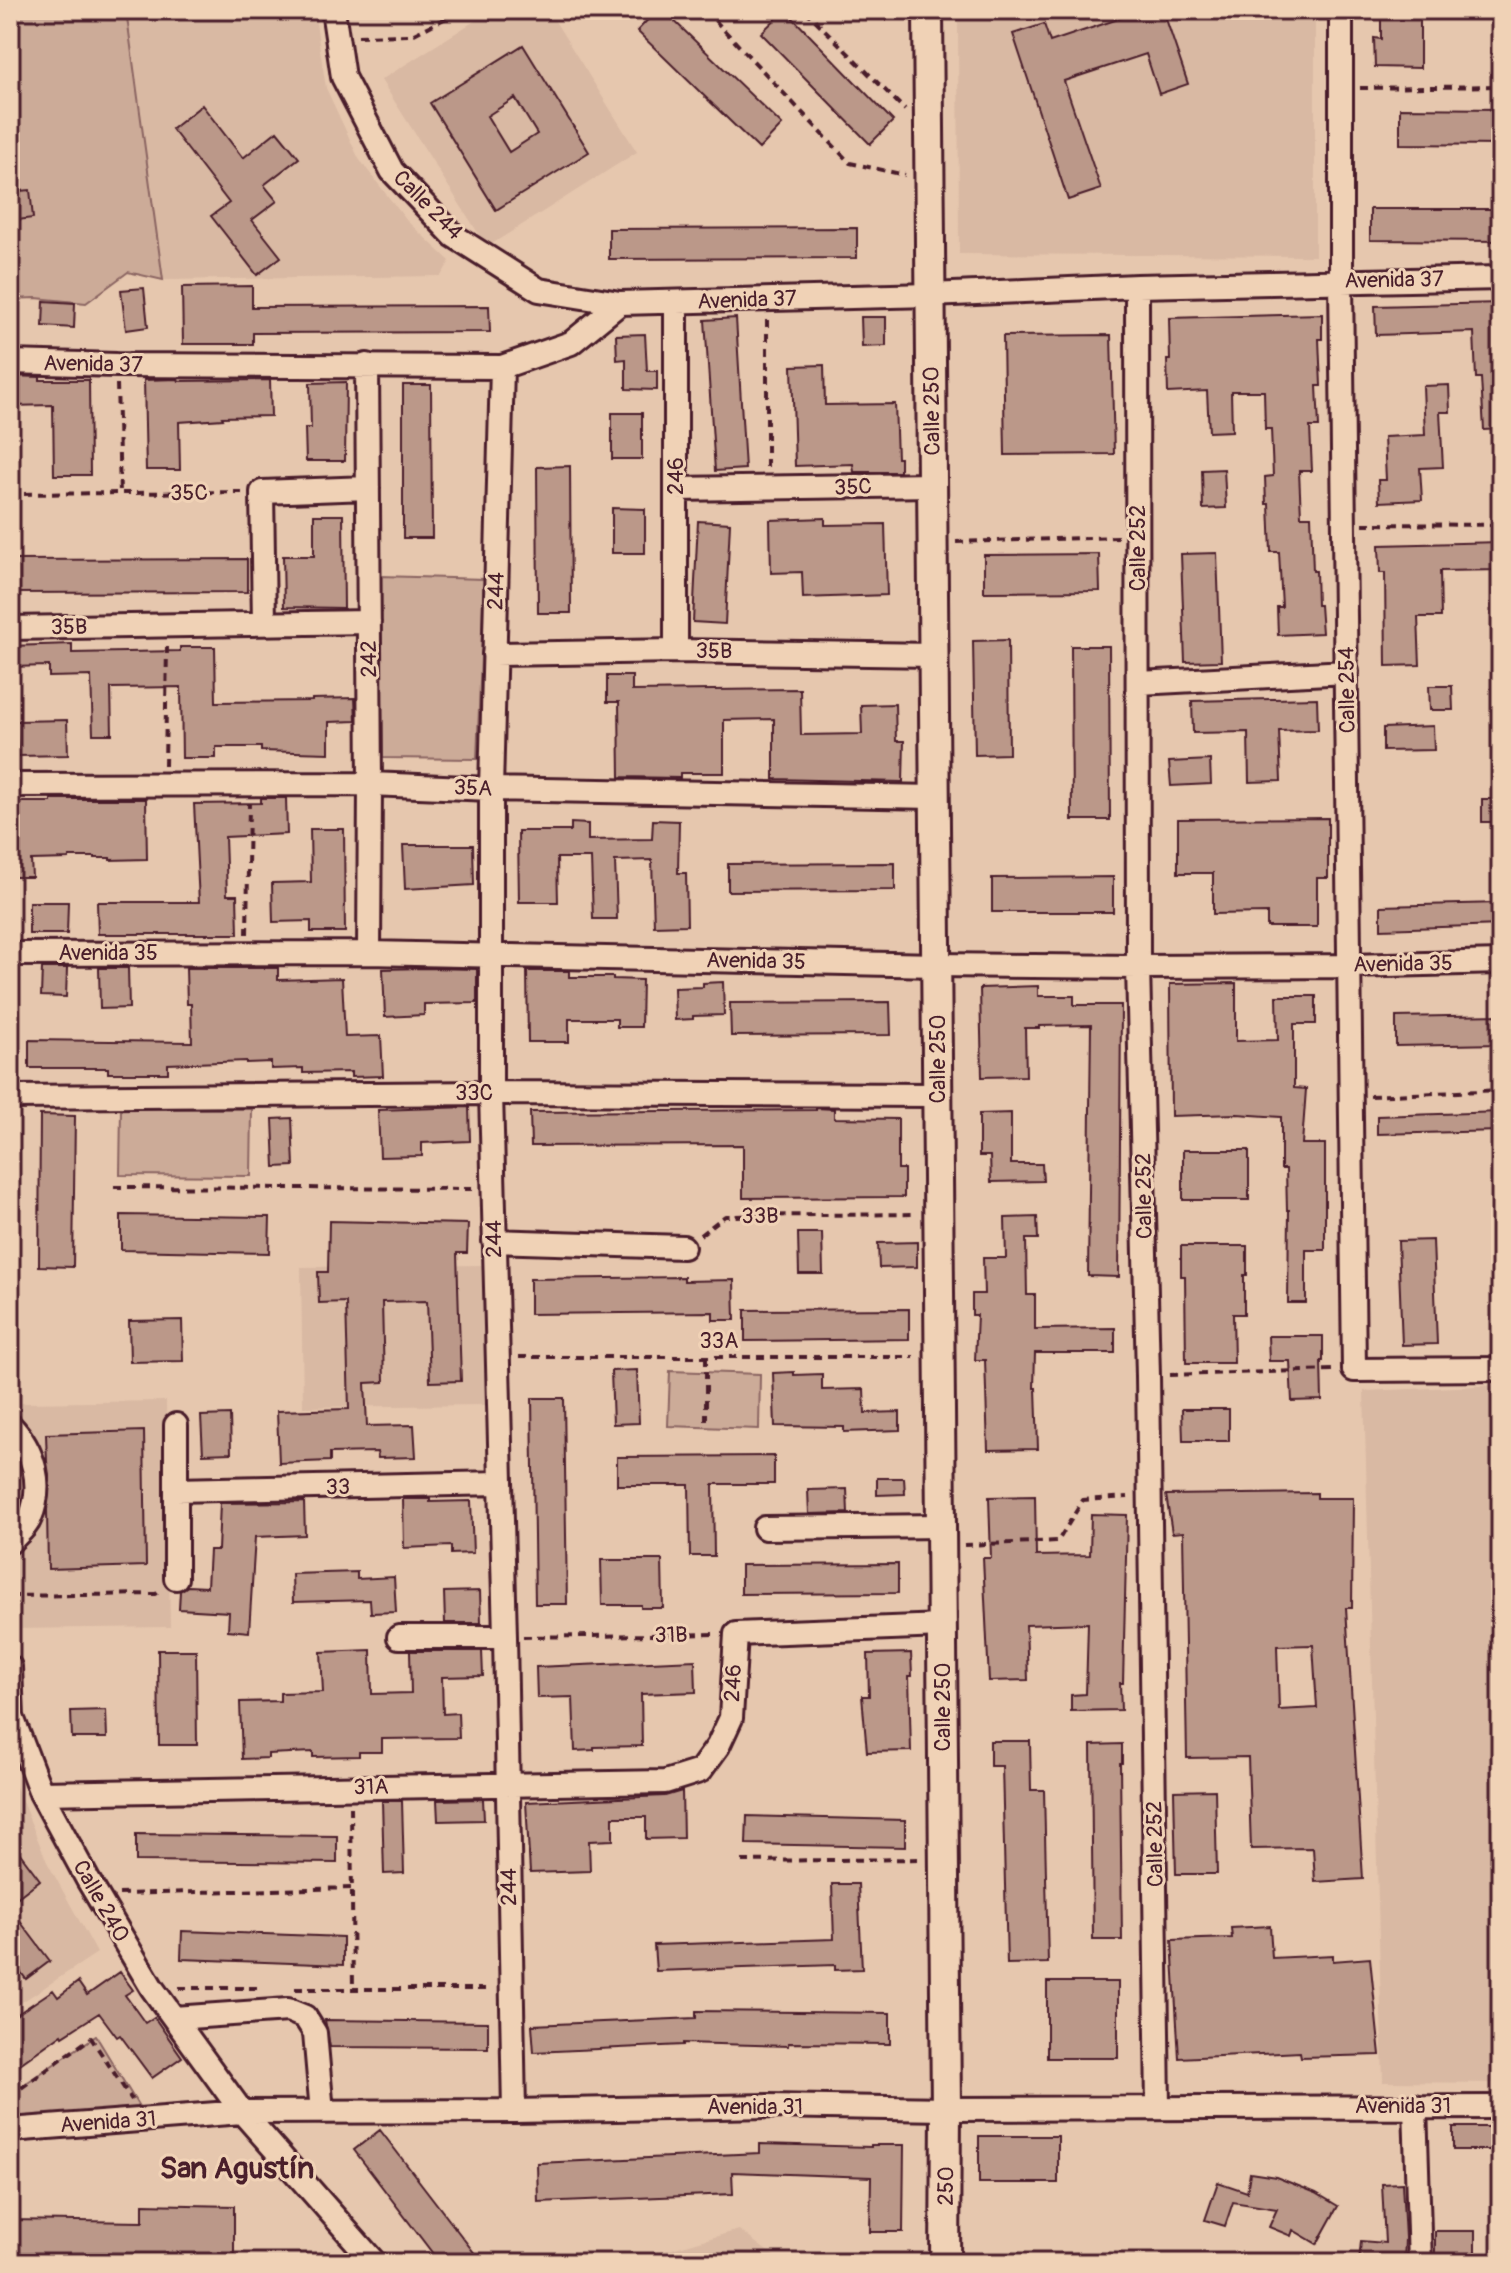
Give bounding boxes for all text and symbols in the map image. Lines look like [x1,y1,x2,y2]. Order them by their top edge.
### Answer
street label: Calle 244 [387,164,469,246]
street label: Avenida 37 [1344,265,1444,295]
street label: Avenida 37 [697,284,797,316]
street label: Avenida 37 [43,349,143,379]
street label: Calle 250 [917,366,947,456]
street label: 246 [662,457,690,495]
street label: 35C [834,472,872,502]
street label: 35C [170,479,208,507]
street label: Calle 252 [1124,505,1152,591]
street label: 244 [481,571,511,610]
street label: 35B [50,613,88,641]
street label: 35B [695,637,733,665]
street label: 242 [355,640,383,678]
street label: Calle 254 [1332,646,1362,734]
street label: 35A [453,773,493,803]
street label: Avenida 35 [58,939,158,967]
street label: Avenida 35 [706,946,806,976]
street label: Avenida 35 [1353,949,1453,979]
street label: Calle 250 [924,1014,952,1104]
street label: 33C [455,1079,493,1107]
street label: Calle 252 [1129,1153,1159,1239]
street label: 33B [741,1202,779,1230]
street label: 244 [480,1220,508,1258]
street label: 33A [700,1327,738,1355]
street label: 33 [325,1473,351,1501]
street label: 31B [654,1621,688,1649]
street label: Calle 250 [929,1662,957,1752]
street label: 246 [718,1663,748,1703]
street label: 31A [353,1773,389,1801]
street label: Calle 252 [1140,1801,1170,1887]
street label: Calle 240 [66,1855,136,1947]
street label: 244 [495,1868,523,1906]
street label: Avenida 31 [1355,2092,1451,2120]
street label: Avenida 31 [707,2093,803,2121]
street label: Avenida 31 [59,2105,157,2139]
district label: San Agustín [160,2150,314,2187]
street label: 250 [932,2166,960,2206]

